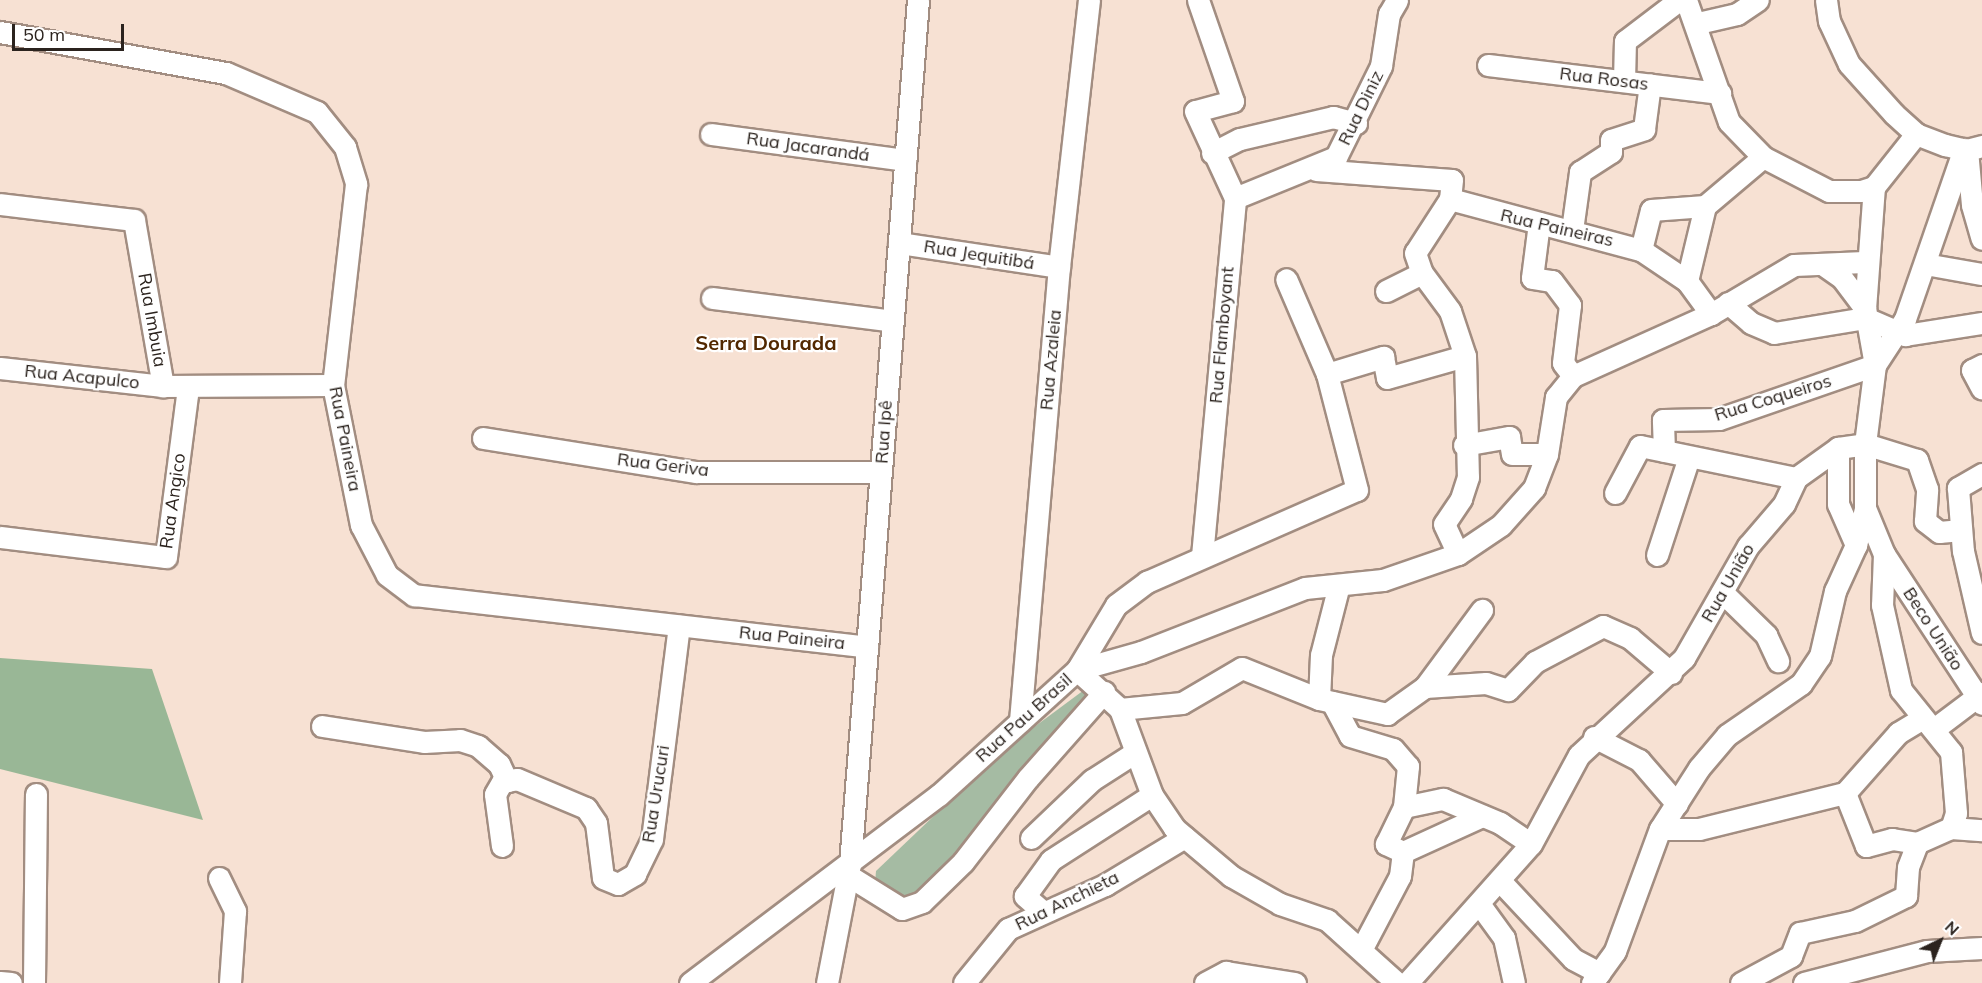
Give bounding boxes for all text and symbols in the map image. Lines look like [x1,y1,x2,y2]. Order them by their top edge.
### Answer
scale bar [15,12,128,50]
text: 50 m [23,23,65,46]
street label: Rua Rosas [1558,63,1650,95]
street label: Rua Diniz [1334,67,1388,149]
street label: Rua Jacarandá [745,128,871,166]
street label: Rua Paineiras [1498,204,1616,252]
street label: Rua Jequitibá [922,236,1036,274]
street label: Rua Flamboyant [1205,266,1239,404]
street label: Rua Imbuia [133,271,171,369]
street label: Rua Azaleia [1036,309,1066,411]
district label: Serra Dourada [695,330,837,354]
street label: Rua Acapulco [23,360,141,394]
street label: Rua Coqueiros [1712,370,1834,426]
street label: Rua Paineira [324,385,366,493]
street label: Rua Ipê [871,400,897,464]
street label: Rua Geriva [616,449,710,481]
street label: Rua Angico [156,452,190,550]
street label: Rua União [1697,540,1759,626]
street label: Beco União [1898,583,1968,675]
street label: Rua Paineira [738,622,846,654]
street label: Rua Pau Brasil [971,669,1077,767]
street label: Rua Urucuri [638,744,674,844]
street label: Rua Anchieta [1012,867,1122,935]
north arrow [1910,911,1970,971]
text: N [1941,916,1964,939]

